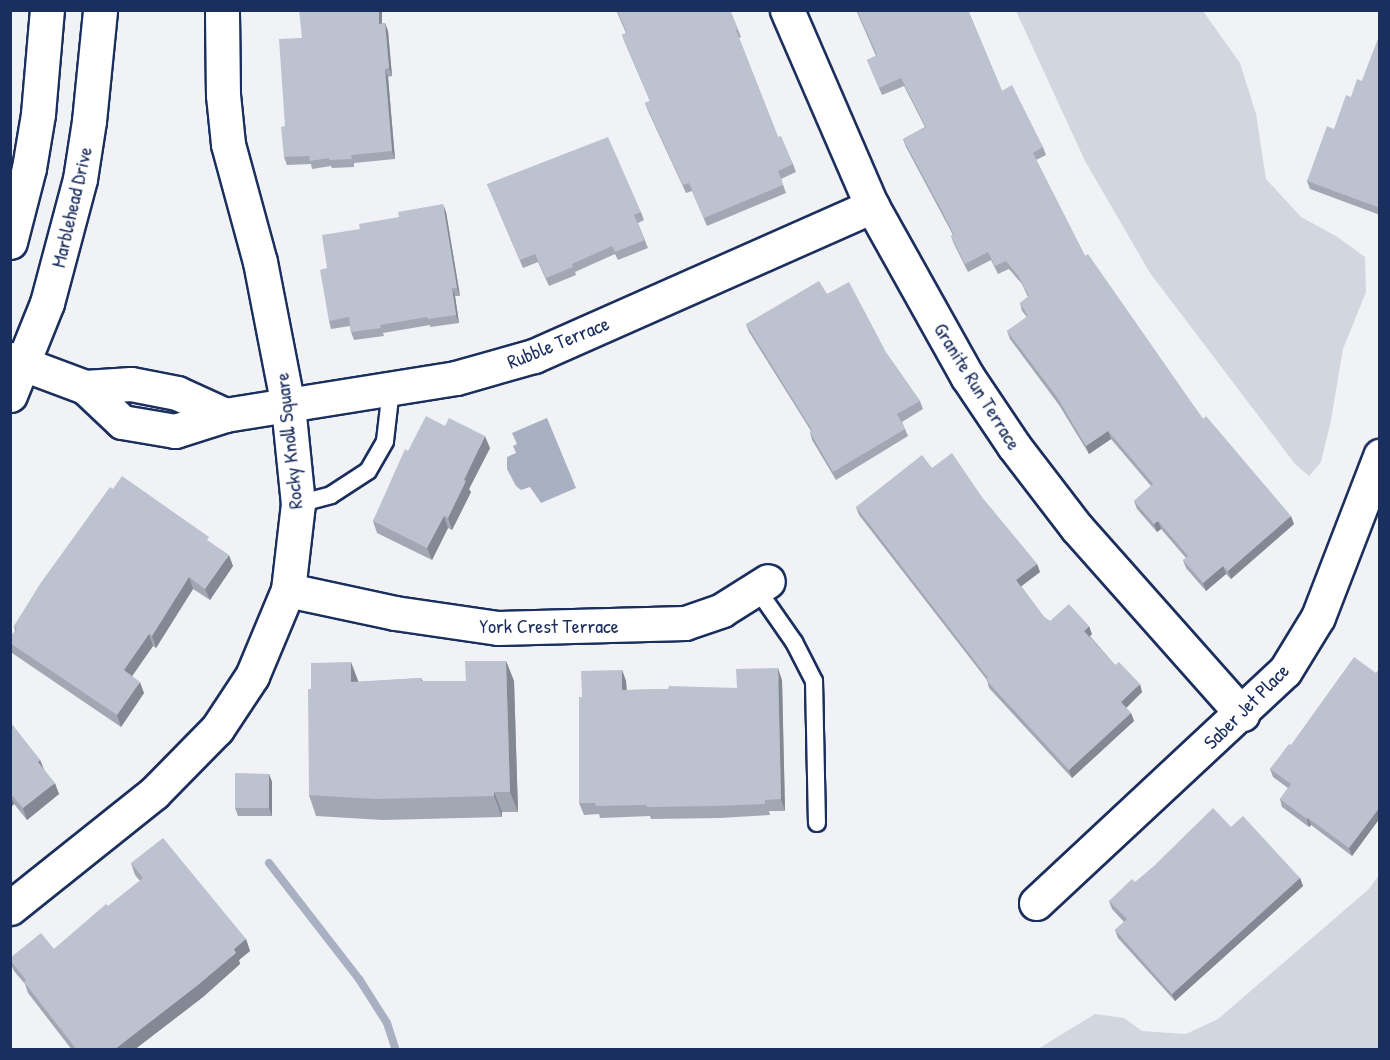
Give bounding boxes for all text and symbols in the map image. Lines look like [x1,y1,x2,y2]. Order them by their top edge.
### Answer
street label: Marblehead Drive [45,144,97,270]
street label: Rubble Terrace [504,311,612,373]
street label: Granite Run Terrace [929,318,1027,454]
street label: Rocky Knoll Square [269,372,307,510]
street label: York Crest Terrace [479,613,619,637]
street label: Saber Jet Place [1198,658,1294,754]

